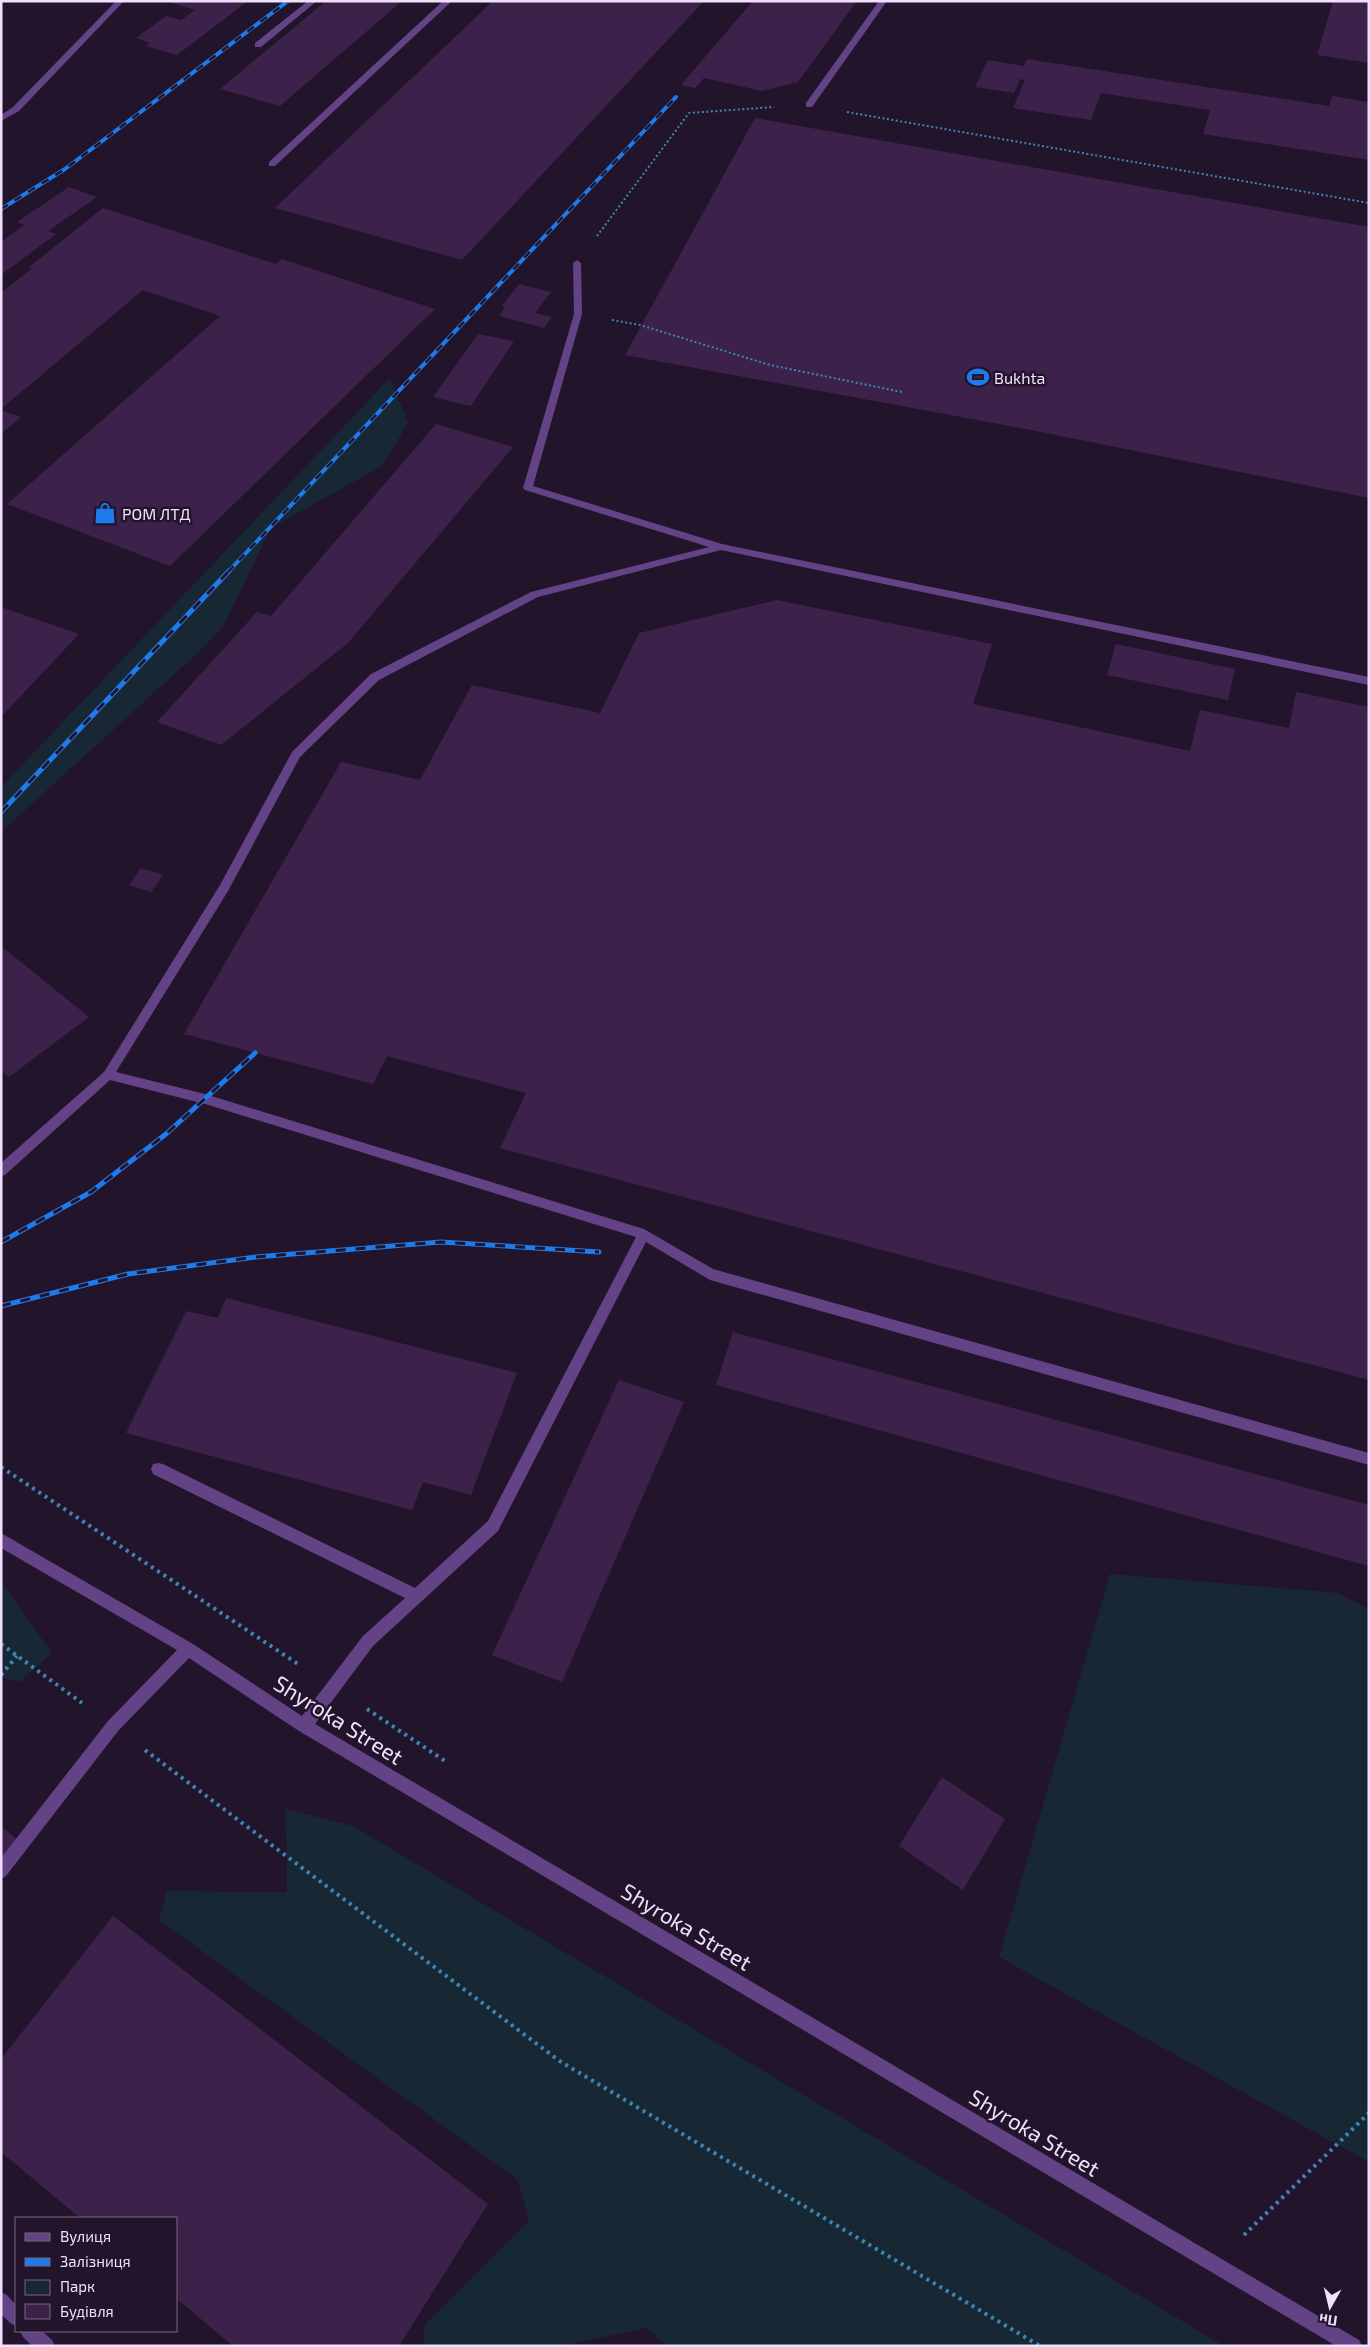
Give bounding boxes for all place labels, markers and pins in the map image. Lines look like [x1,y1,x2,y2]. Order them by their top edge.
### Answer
sports icon: Bukhta [965,364,991,390]
place label: Bukhta [994,368,1045,387]
shop icon: РОМ ЛТД [92,500,118,526]
place label: РОМ ЛТД [122,504,191,523]

